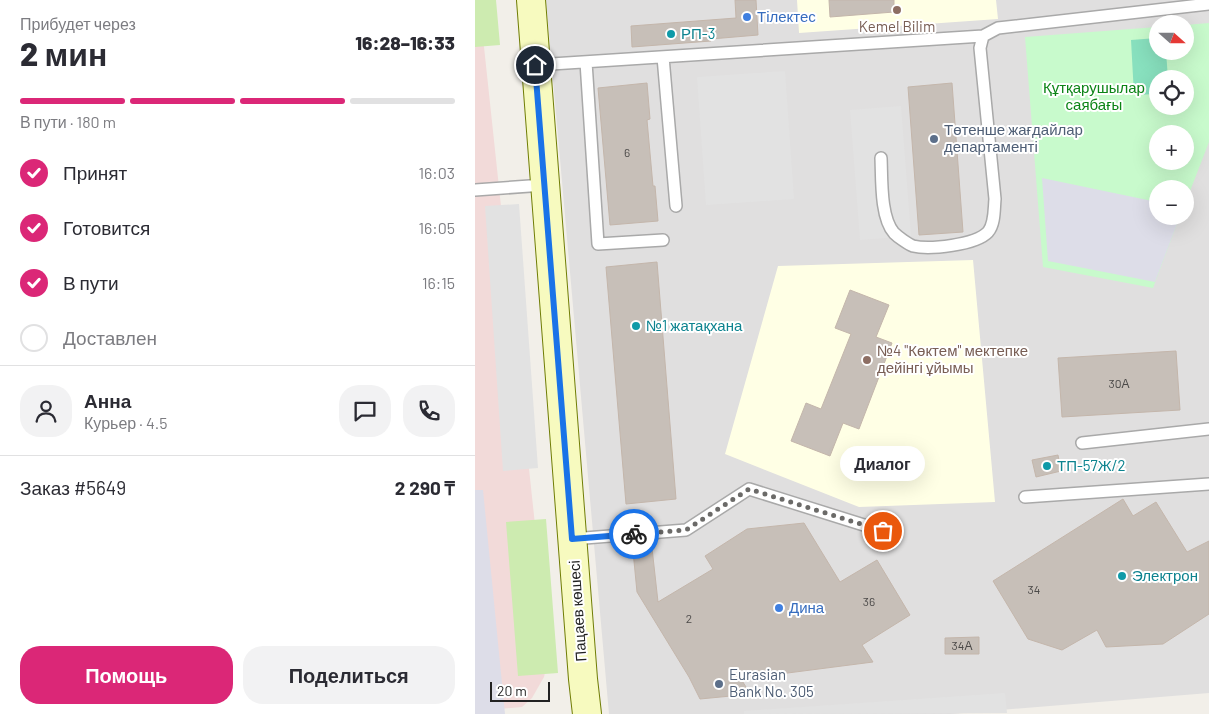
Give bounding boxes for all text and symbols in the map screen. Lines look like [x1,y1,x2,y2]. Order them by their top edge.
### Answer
marker: Kemel Bilim [891,4,903,16]
place label: Тілектес [757,7,816,25]
marker: Тілектес [741,11,753,23]
text: Прибудет через [20,14,136,33]
north arrow [1149,15,1194,60]
map controls [1149,15,1194,225]
place label: Kemel Bilim [859,17,935,35]
place label: РП-3 [681,24,715,42]
marker: РП-3 [665,28,677,40]
text: 16:28–16:33 [355,31,455,54]
text: 2 мин [20,34,107,72]
pin [514,44,556,86]
icon: home [521,51,549,79]
button: locate [1149,70,1194,115]
park label: Құтқарушылар саябағы [1043,78,1145,113]
text: В пути · 180 m [20,112,116,131]
place label: Төтенше жағдайлар департаменті [944,120,1083,155]
button: + [1149,125,1194,170]
marker: Төтенше жағдайлар департаменті [928,133,940,145]
house number: 6 [624,145,630,159]
icon: check [20,159,48,187]
text: Принят [63,161,127,184]
text: 16:03 [418,163,455,182]
button: − [1149,180,1194,225]
icon: check [20,214,48,242]
text: Готовится [63,216,150,239]
text: 16:05 [418,218,455,237]
icon: check [20,269,48,297]
text: В пути [63,271,119,294]
text: 16:15 [422,273,455,292]
place label: №1 жатақхана [646,316,743,334]
marker: №1 жатақхана [630,320,642,332]
text: Доставлен [63,326,157,349]
place label: №4 "Көктем" мектепке дейінгі ұйымы [877,341,1028,376]
marker: №4 "Көктем" мектепке дейінгі ұйымы [861,354,873,366]
house number: 30А [1109,376,1129,390]
button: person [20,385,72,437]
button: chat [339,385,391,437]
button: phone [403,385,455,437]
text: Анна [84,389,131,412]
text: Курьер · 4.5 [84,413,167,432]
callout: Диалог [841,446,925,481]
text: Диалог [854,454,911,473]
place label: ТП-57Ж/2 [1057,456,1126,474]
marker: ТП-57Ж/2 [1041,460,1053,472]
text: Заказ #5649 [20,476,126,499]
text: 2 290 ₸ [395,476,455,499]
courier [609,509,659,559]
pin [862,510,904,552]
icon: bag [869,517,897,545]
icon: bike [620,520,648,548]
street label: Пацаев көшесі [564,560,590,662]
place label: Электрон [1132,566,1198,584]
marker: Электрон [1116,570,1128,582]
house number: 34 [1028,582,1040,596]
house number: 36 [863,594,875,608]
place label: Дина [789,598,825,616]
marker: Дина [773,602,785,614]
house number: 2 [686,611,692,625]
house number: 34А [952,638,972,652]
button: Помощь [20,646,233,704]
button: Поделиться [243,646,455,704]
place label: Eurasian Bank No. 305 [729,665,814,700]
marker: Eurasian Bank No. 305 [713,678,725,690]
scale bar [490,679,550,702]
text: 20 m [497,682,527,699]

